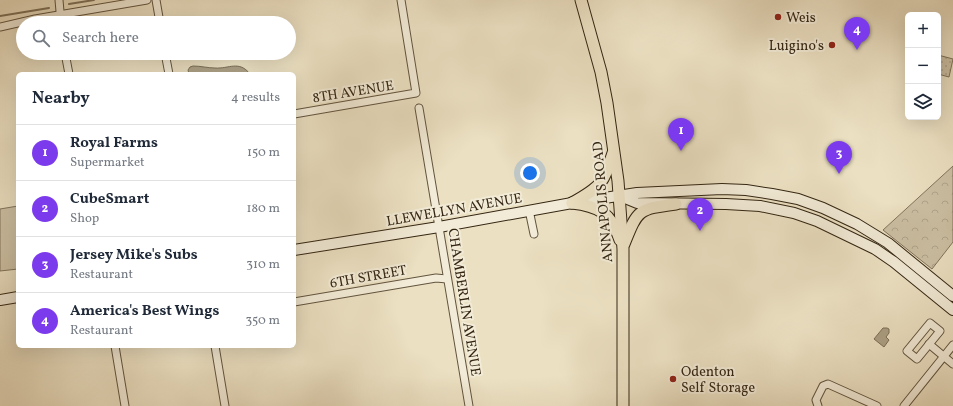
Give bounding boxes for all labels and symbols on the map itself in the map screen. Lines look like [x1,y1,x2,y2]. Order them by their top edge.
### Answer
place label: Weis [786,9,816,28]
marker: Weis [773,12,783,22]
pin: 4 [844,17,870,50]
place label: Luigino's [769,37,824,56]
marker: Luigino's [827,40,837,50]
street label: 8TH AVENUE [311,77,395,108]
pin: 1 [668,118,694,151]
street label: ANNAPOLIS ROAD [589,141,618,263]
pin: 3 [826,141,852,174]
your location [520,163,540,183]
street label: LLEWELLYN AVENUE [385,189,524,232]
pin: 2 [687,198,713,231]
street label: CHAMBERLIN AVENUE [442,227,485,377]
street label: 6TH STREET [328,261,408,294]
place label: Odenton Self Storage [681,363,755,398]
marker: Odenton Self Storage [668,374,678,384]

